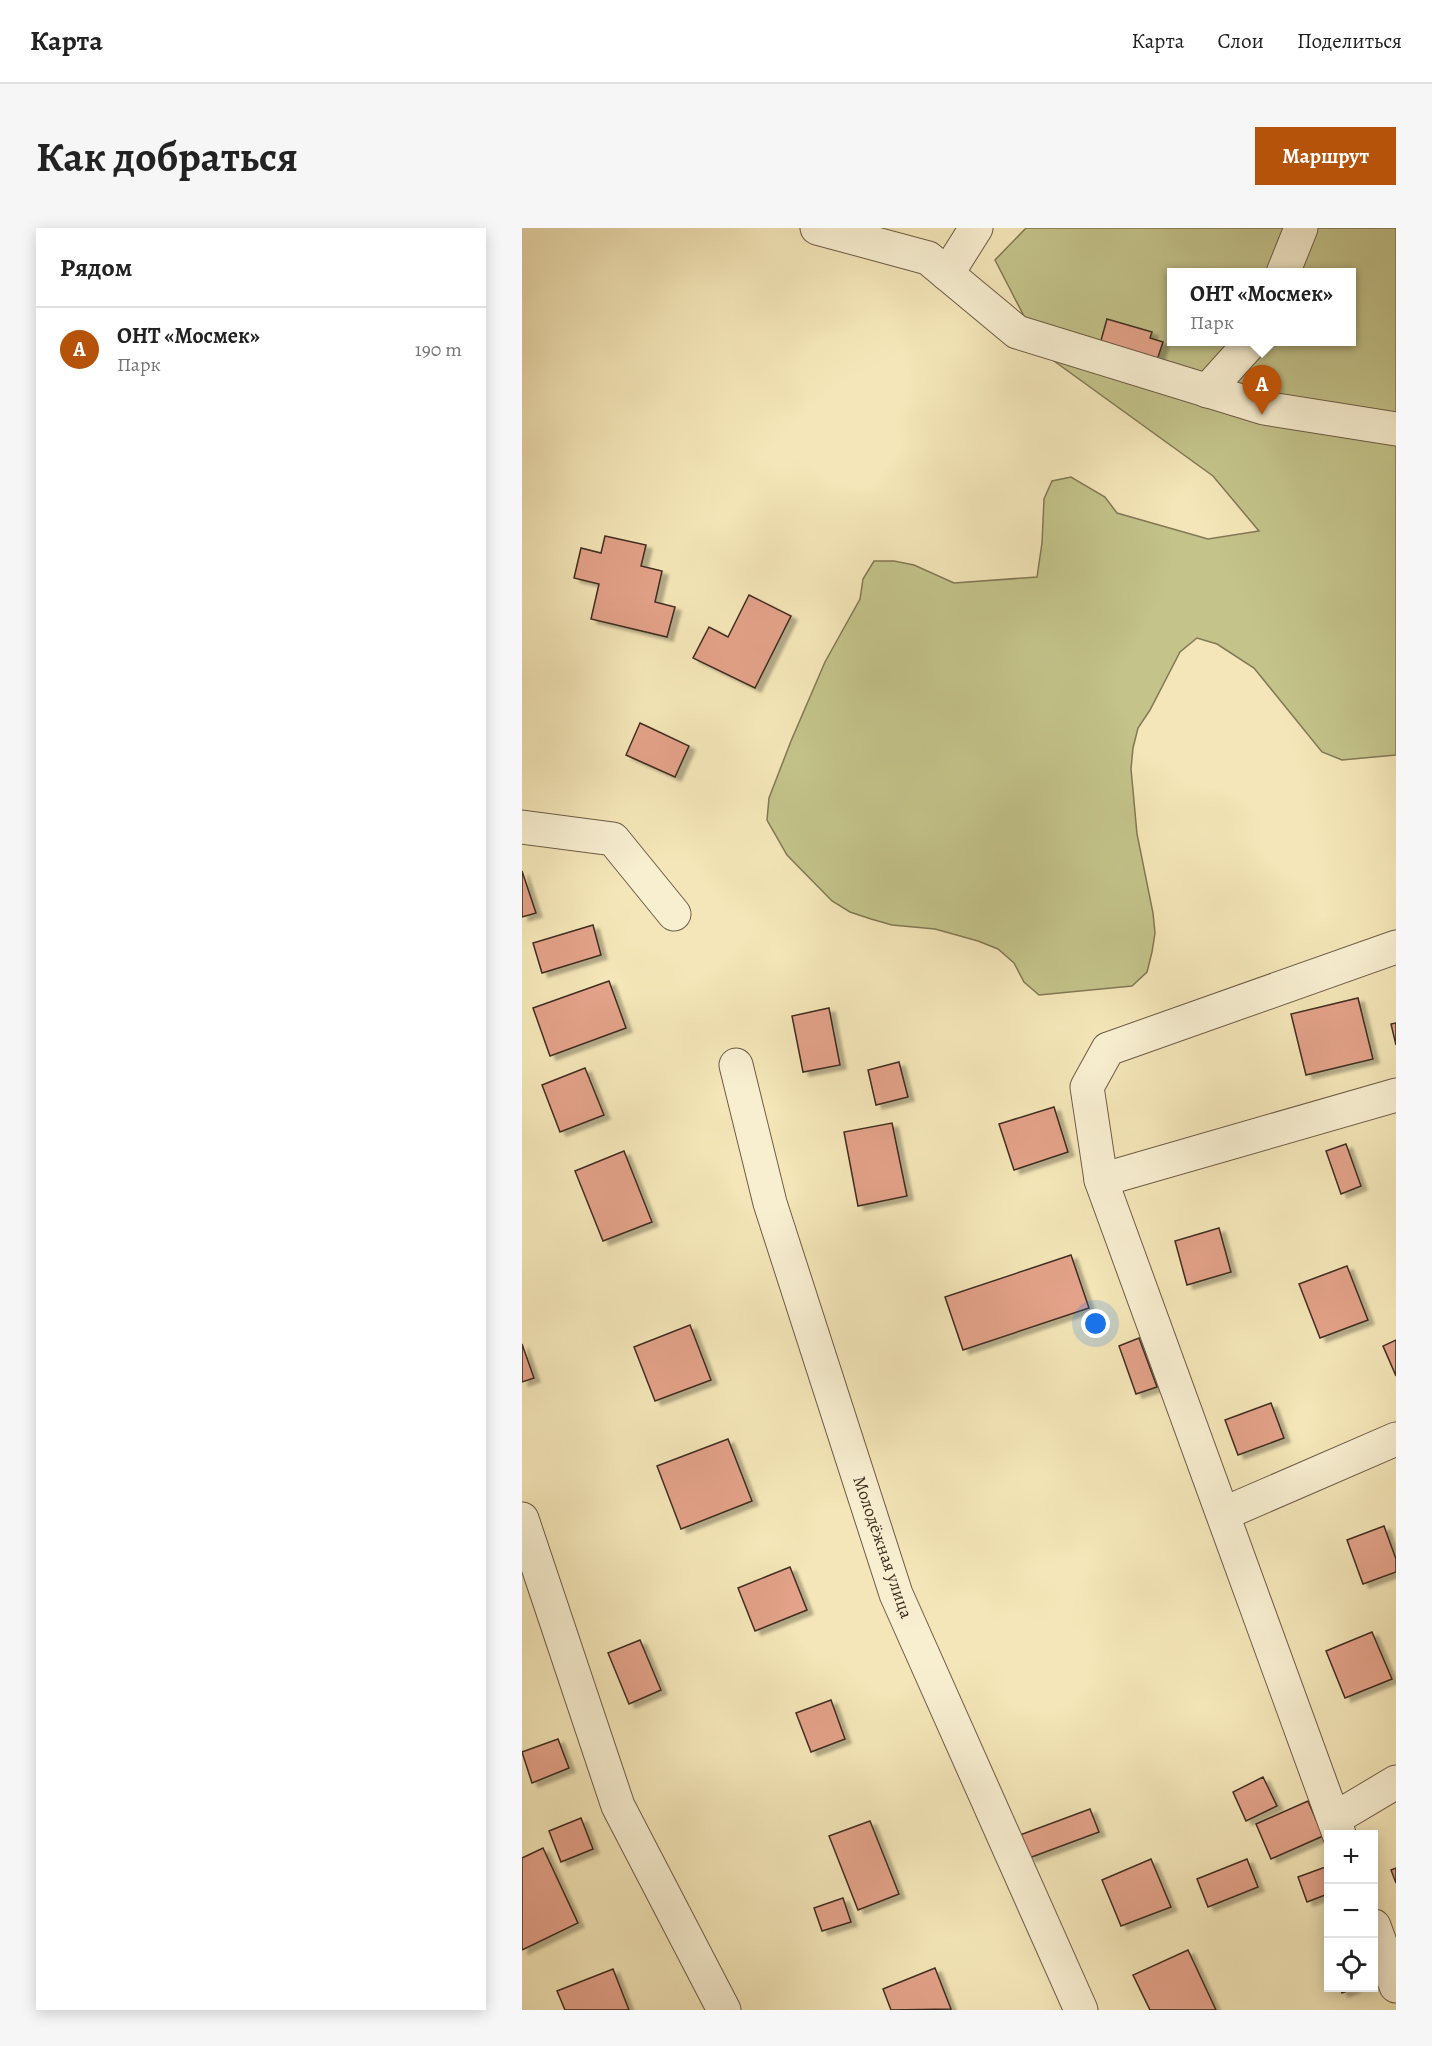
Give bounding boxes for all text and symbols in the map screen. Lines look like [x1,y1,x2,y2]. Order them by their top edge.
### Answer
text: Карта [30,22,103,60]
text: Карта [1131,27,1184,55]
text: Слои [1217,27,1264,55]
text: Поделиться [1297,27,1402,55]
button: Маршрут [1255,127,1396,185]
text: Как добраться [36,128,298,185]
text: Рядом [60,250,132,285]
popup [1167,268,1356,346]
text: ОНТ «Мосмек» [1190,279,1333,309]
text: Парк [1190,309,1234,336]
text: ОНТ «Мосмек» [117,321,260,351]
text: A [73,336,86,363]
text: 190 m [415,336,462,363]
text: Парк [117,351,161,378]
pin: A [1242,366,1282,415]
your location [1081,1309,1110,1338]
street label: Молодёжная улица [847,1473,919,1622]
map controls [1324,1830,1378,1992]
button: + [1324,1830,1378,1884]
button: − [1324,1884,1378,1938]
button: locate [1324,1938,1378,1992]

